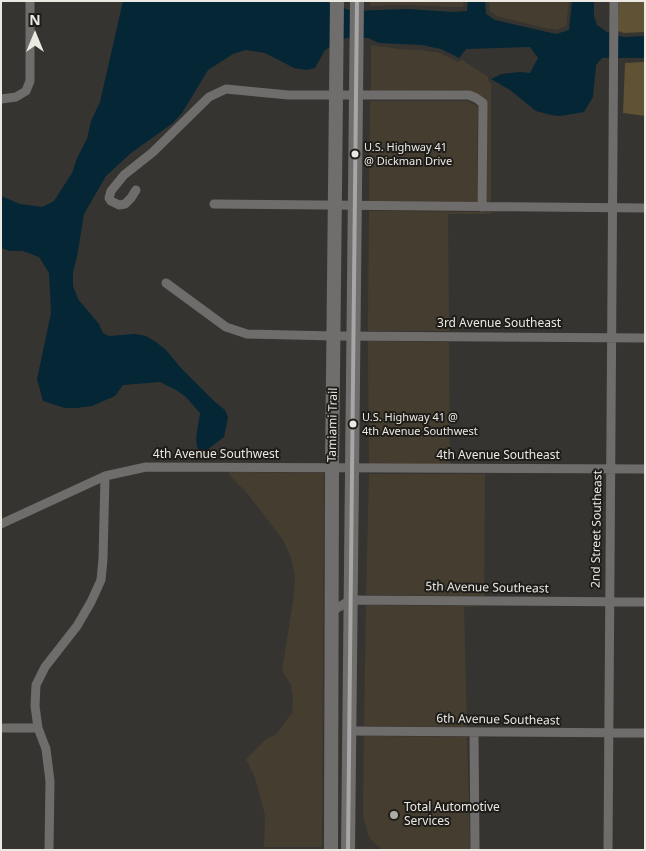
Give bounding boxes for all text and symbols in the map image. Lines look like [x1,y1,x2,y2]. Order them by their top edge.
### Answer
north arrow [10,10,60,60]
text: N [29,10,41,29]
place label: U.S. Highway 41 @ Dickman Drive [364,141,452,167]
marker: U.S. Highway 41 @ Dickman Drive [350,149,360,159]
street label: 3rd Avenue Southeast [437,317,561,331]
street label: Tamiami Trail [325,388,341,462]
place label: U.S. Highway 41 @ 4th Avenue Southwest [362,411,478,437]
marker: U.S. Highway 41 @ 4th Avenue Southwest [348,419,358,429]
street label: 4th Avenue Southwest [153,448,279,462]
street label: 4th Avenue Southeast [436,449,560,463]
street label: 2nd Street Southeast [589,470,605,588]
street label: 5th Avenue Southeast [425,580,549,596]
street label: 6th Avenue Southeast [436,712,560,728]
place label: Total Automotive Services [404,801,500,829]
marker: Total Automotive Services [388,809,400,821]

